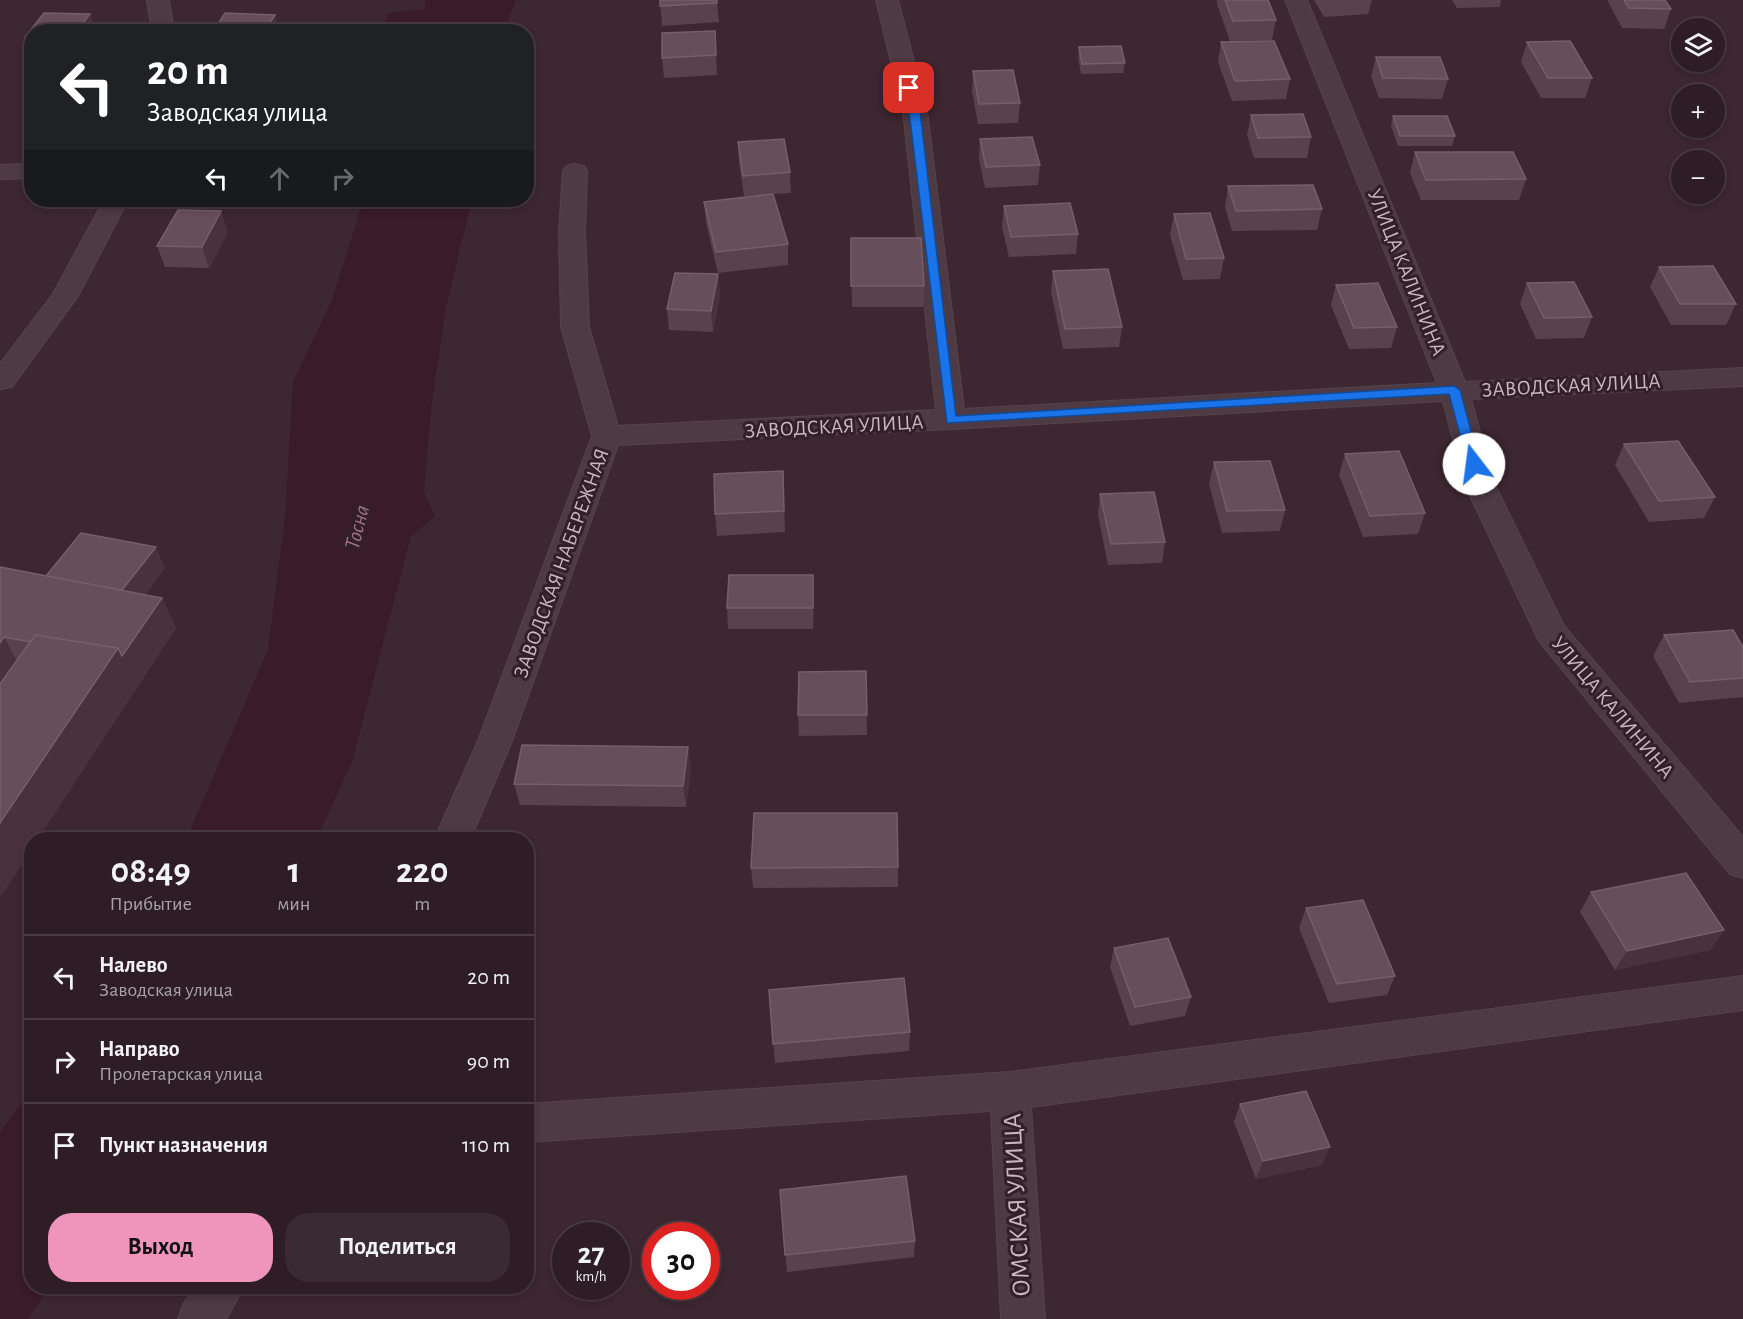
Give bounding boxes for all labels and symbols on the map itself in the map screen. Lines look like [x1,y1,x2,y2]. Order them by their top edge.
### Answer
pin [883,62,934,113]
street label: УЛИЦА КАЛИНИНА [1363,186,1450,359]
street label: ЗАВОДСКАЯ УЛИЦА [1481,370,1661,401]
street label: ЗАВОДСКАЯ УЛИЦА [744,411,924,442]
position arrow [1442,432,1506,496]
street label: ЗАВОДСКАЯ НАБЕРЕЖНАЯ [510,446,613,681]
water label: Тосна [341,503,373,552]
street label: УЛИЦА КАЛИНИНА [1547,632,1678,782]
street label: ОМСКАЯ УЛИЦА [999,1113,1035,1297]
speed limit sign: 30 [642,1222,720,1300]

